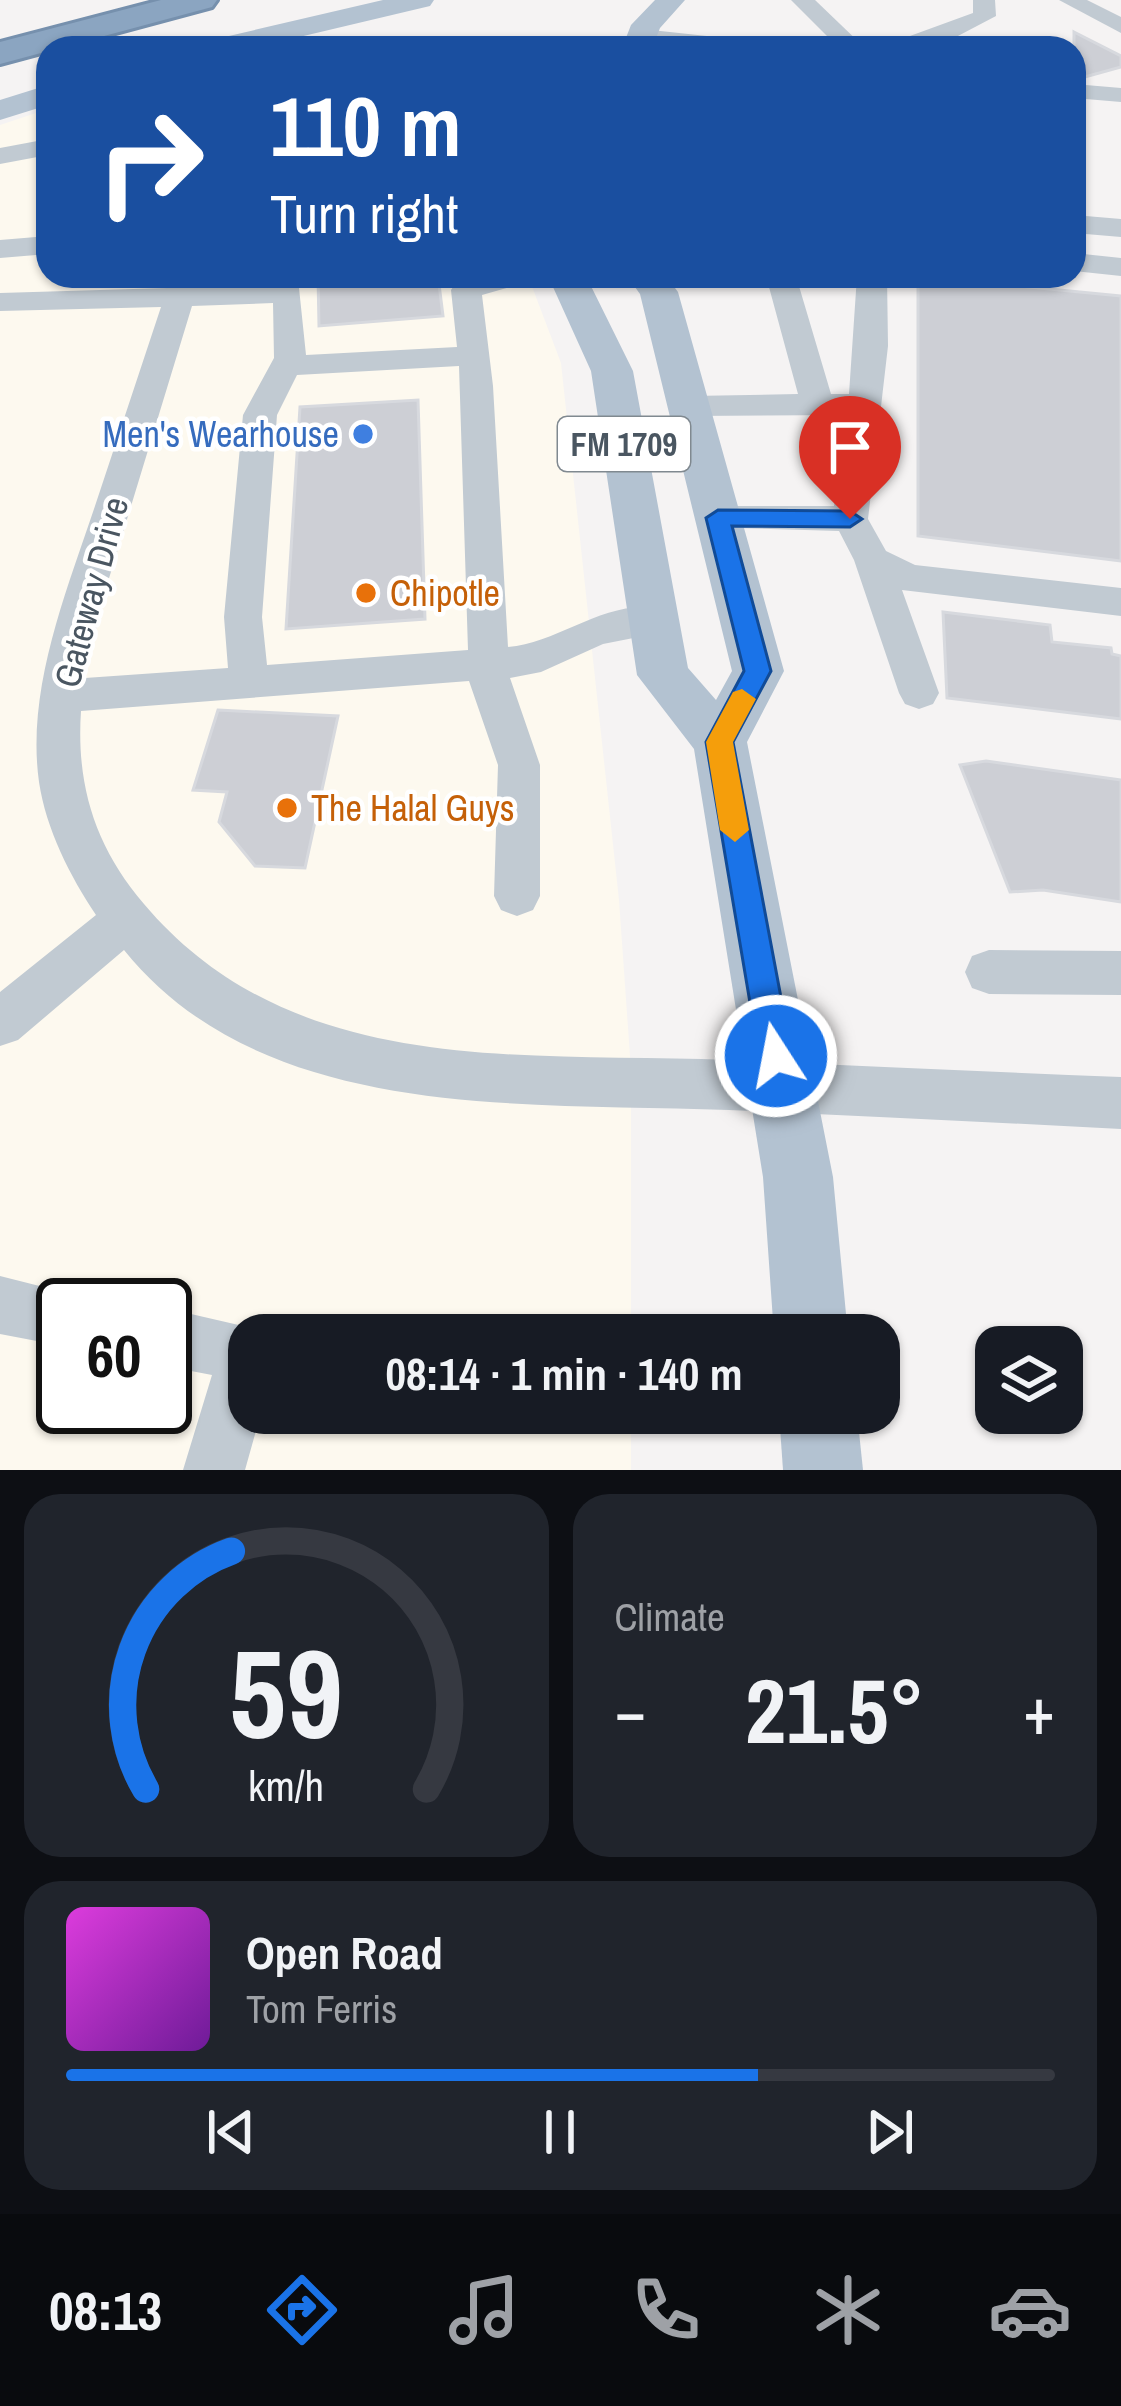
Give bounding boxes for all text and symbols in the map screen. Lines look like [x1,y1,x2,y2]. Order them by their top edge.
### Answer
text: 110 m [270,69,462,182]
icon: right [72,84,228,240]
text: Turn right [270,177,458,250]
pin [799,396,901,519]
place label: Men's Wearhouse [103,410,339,458]
icon: arrive [817,414,883,480]
road number: FM 1709 [558,417,690,471]
marker: Men's Wearhouse [350,421,376,447]
street label: Gateway Drive [43,491,139,693]
place label: Chipotle [390,569,500,617]
marker: Chipotle [353,580,379,606]
place label: The Halal Guys [311,784,514,832]
marker: The Halal Guys [274,795,300,821]
position arrow [713,993,839,1119]
speed limit sign: 60 [36,1278,192,1434]
map controls [975,1326,1083,1434]
button: layers [975,1326,1083,1434]
text: 08:14 · 1 min · 140 m [386,1343,742,1404]
text: Climate [615,1591,725,1643]
text: 59 [229,1609,343,1777]
text: 21.5° [745,1650,925,1771]
text: − [615,1666,646,1755]
text: + [1023,1666,1055,1755]
text: km/h [248,1756,324,1813]
text: Open Road [246,1922,443,1983]
text: Tom Ferris [246,1983,397,2035]
icon: previous [198,2099,264,2165]
icon: pause [527,2099,593,2165]
icon: next [857,2099,923,2165]
icon: directions [260,2268,344,2352]
icon: music [442,2268,526,2352]
icon: phone [624,2268,708,2352]
icon: climate [806,2268,890,2352]
icon: car [988,2268,1072,2352]
text: 08:13 [49,2274,162,2347]

